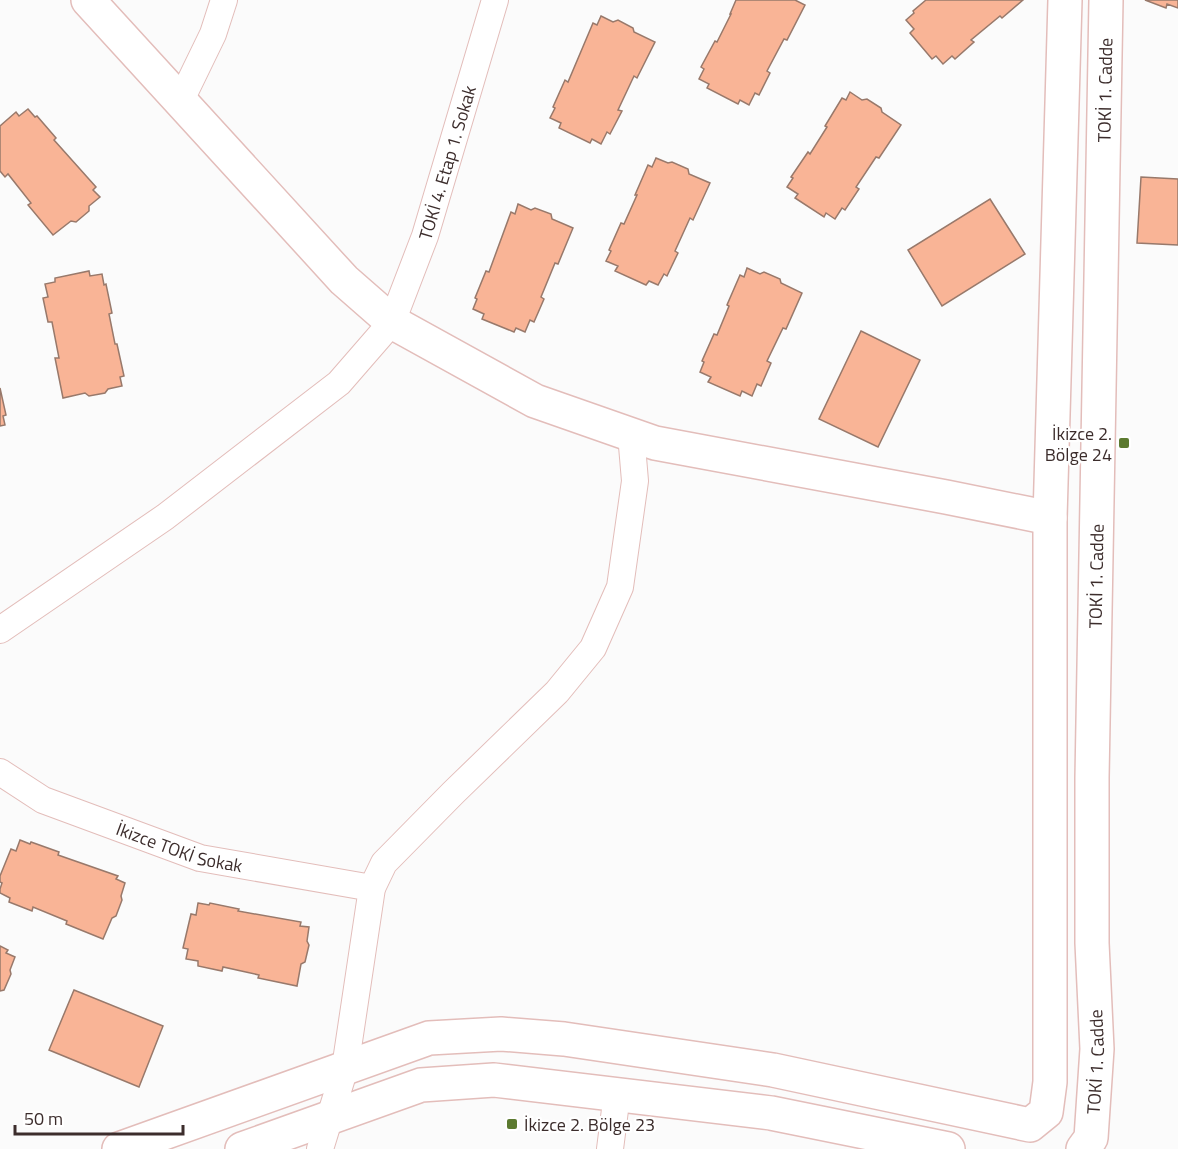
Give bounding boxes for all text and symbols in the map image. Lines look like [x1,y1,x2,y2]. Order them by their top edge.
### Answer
street label: TOKİ 1. Cadde [1090,38,1119,143]
street label: TOKİ 4. Etap 1. Sokak [411,82,483,243]
place label: İkizce 2. Bölge 24 [1045,420,1112,468]
marker: İkizce 2. Bölge 24 [1117,436,1131,450]
street label: TOKİ 1. Cadde [1081,523,1110,628]
street label: İkizce TOKİ Sokak [113,815,245,879]
street label: TOKİ 1. Cadde [1079,1009,1111,1115]
scale bar [15,1098,183,1136]
text: 50 m [24,1105,63,1132]
place label: İkizce 2. Bölge 23 [524,1111,655,1138]
marker: İkizce 2. Bölge 23 [505,1117,519,1131]

